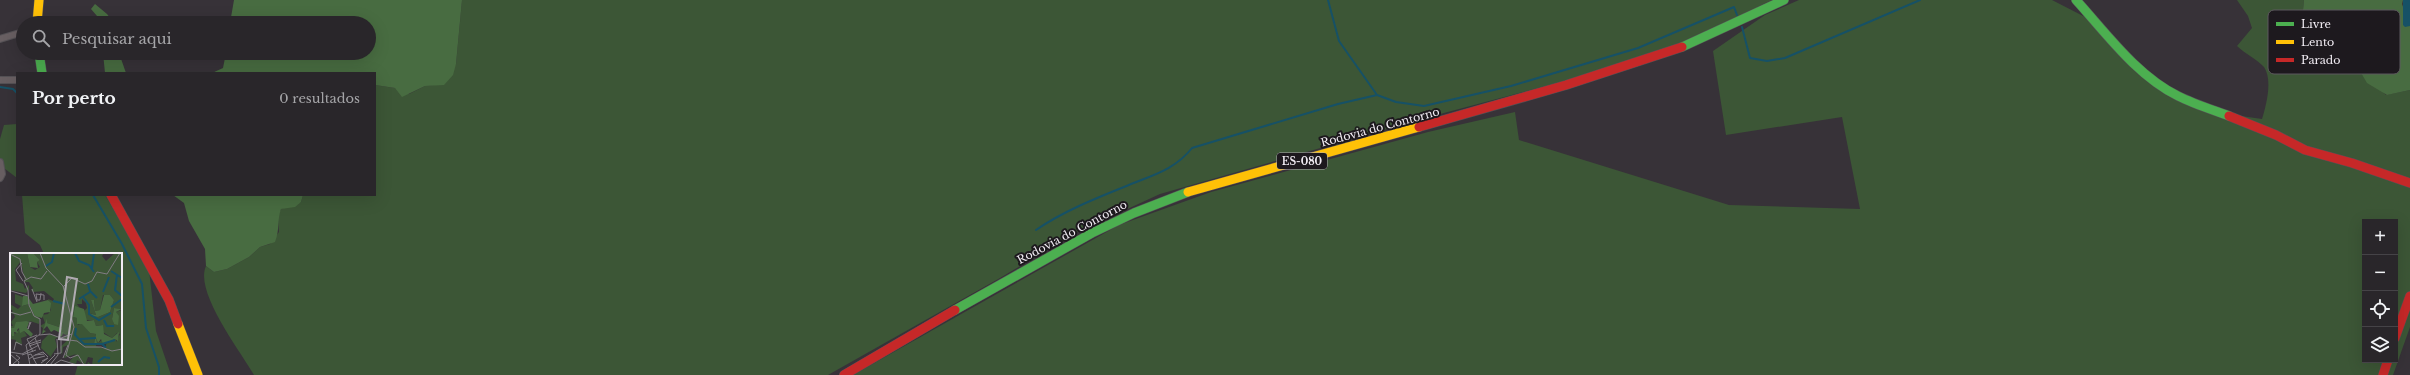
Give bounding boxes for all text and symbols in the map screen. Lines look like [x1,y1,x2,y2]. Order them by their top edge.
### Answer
legend [2268,10,2400,74]
search box [16,16,376,60]
text: Livre [2301,17,2331,31]
icon: search [30,27,52,49]
text: Pesquisar aqui [62,29,172,48]
text: Lento [2301,35,2334,49]
text: Parado [2301,53,2340,67]
text: Por perto [32,88,116,109]
text: 0 resultados [279,90,360,107]
street label: Rodovia do Contorno [1319,104,1441,150]
road number: ES-080 [1277,153,1327,169]
street label: Rodovia do Contorno [1015,197,1129,267]
map controls [2362,219,2398,363]
button: + [2362,219,2398,255]
inset map [10,253,122,365]
button: − [2362,255,2398,291]
button: locate [2362,291,2398,327]
button: layers [2362,327,2398,363]

